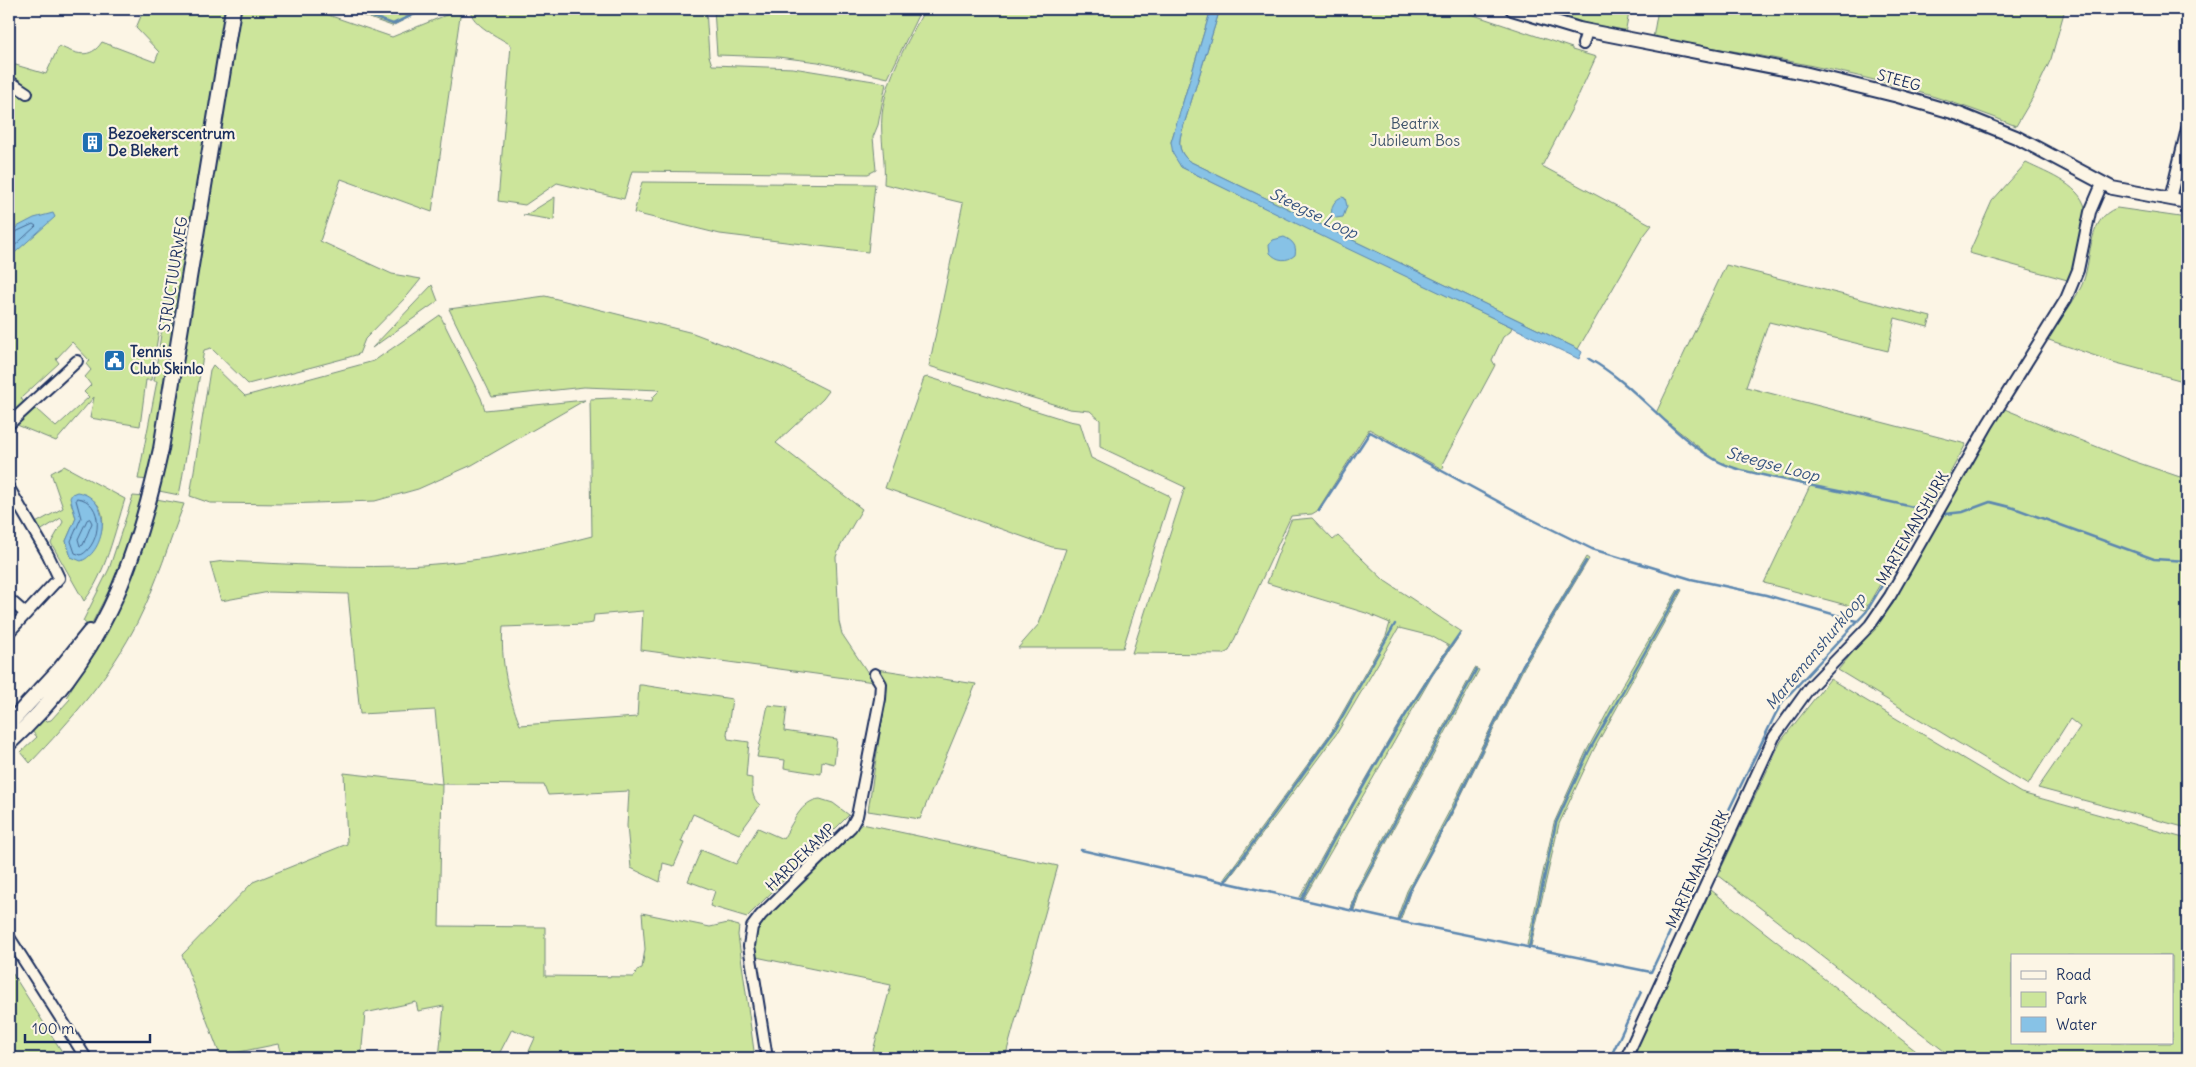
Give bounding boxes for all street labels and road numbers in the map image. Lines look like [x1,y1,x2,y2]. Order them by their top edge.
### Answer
street label: STEEG [1875,65,1923,95]
street label: STRUCTUURWEG [154,215,192,333]
street label: MARTEMANSHURK [1872,467,1953,588]
street label: MARTEMANSHURK [1661,806,1733,931]
street label: HARDEKAMP [761,819,839,895]

